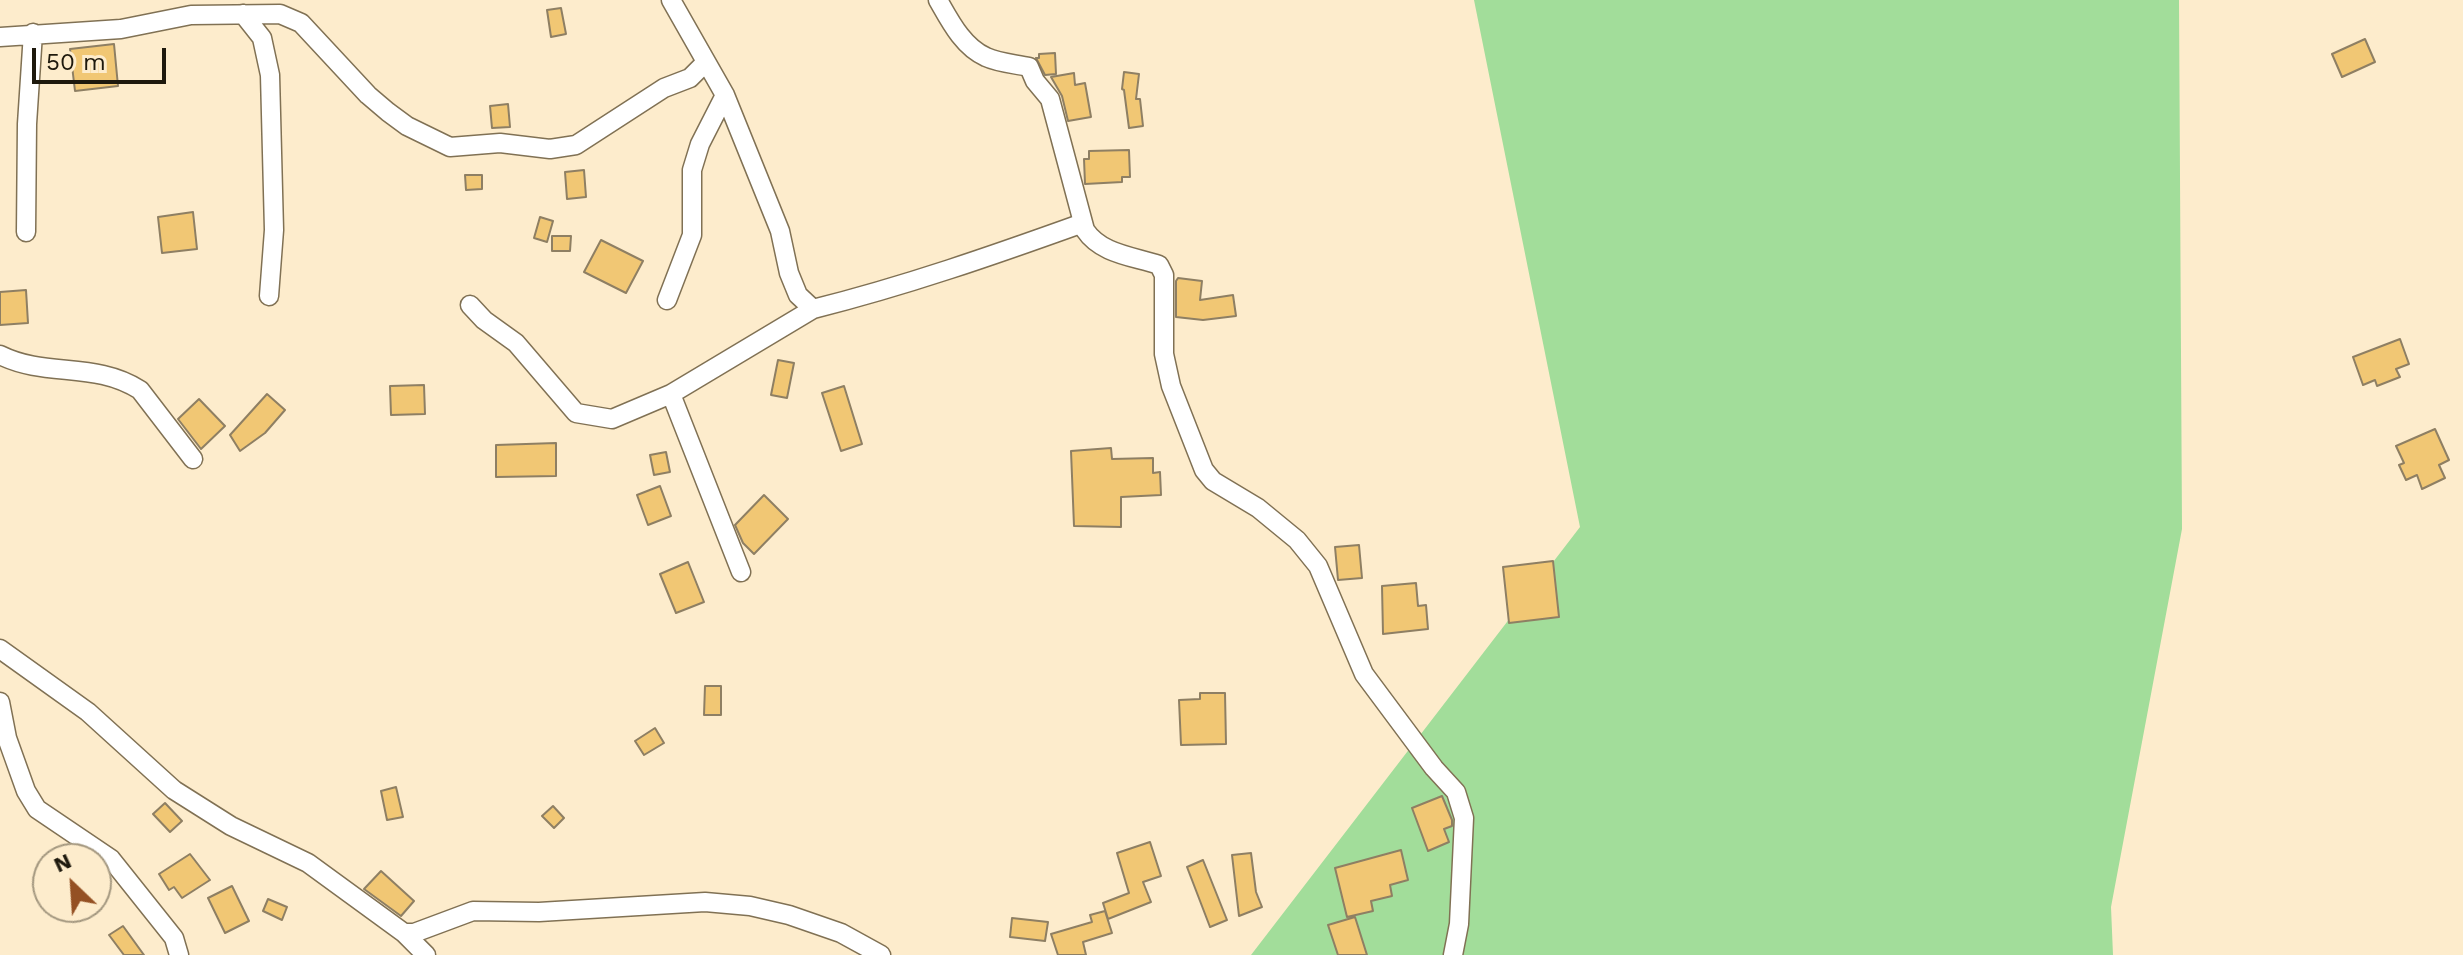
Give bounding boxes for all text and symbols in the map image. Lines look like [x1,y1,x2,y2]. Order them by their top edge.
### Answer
scale bar [36,32,170,82]
text: 50 m [46,48,106,76]
north arrow [32,843,112,923]
text: N [50,848,75,877]

